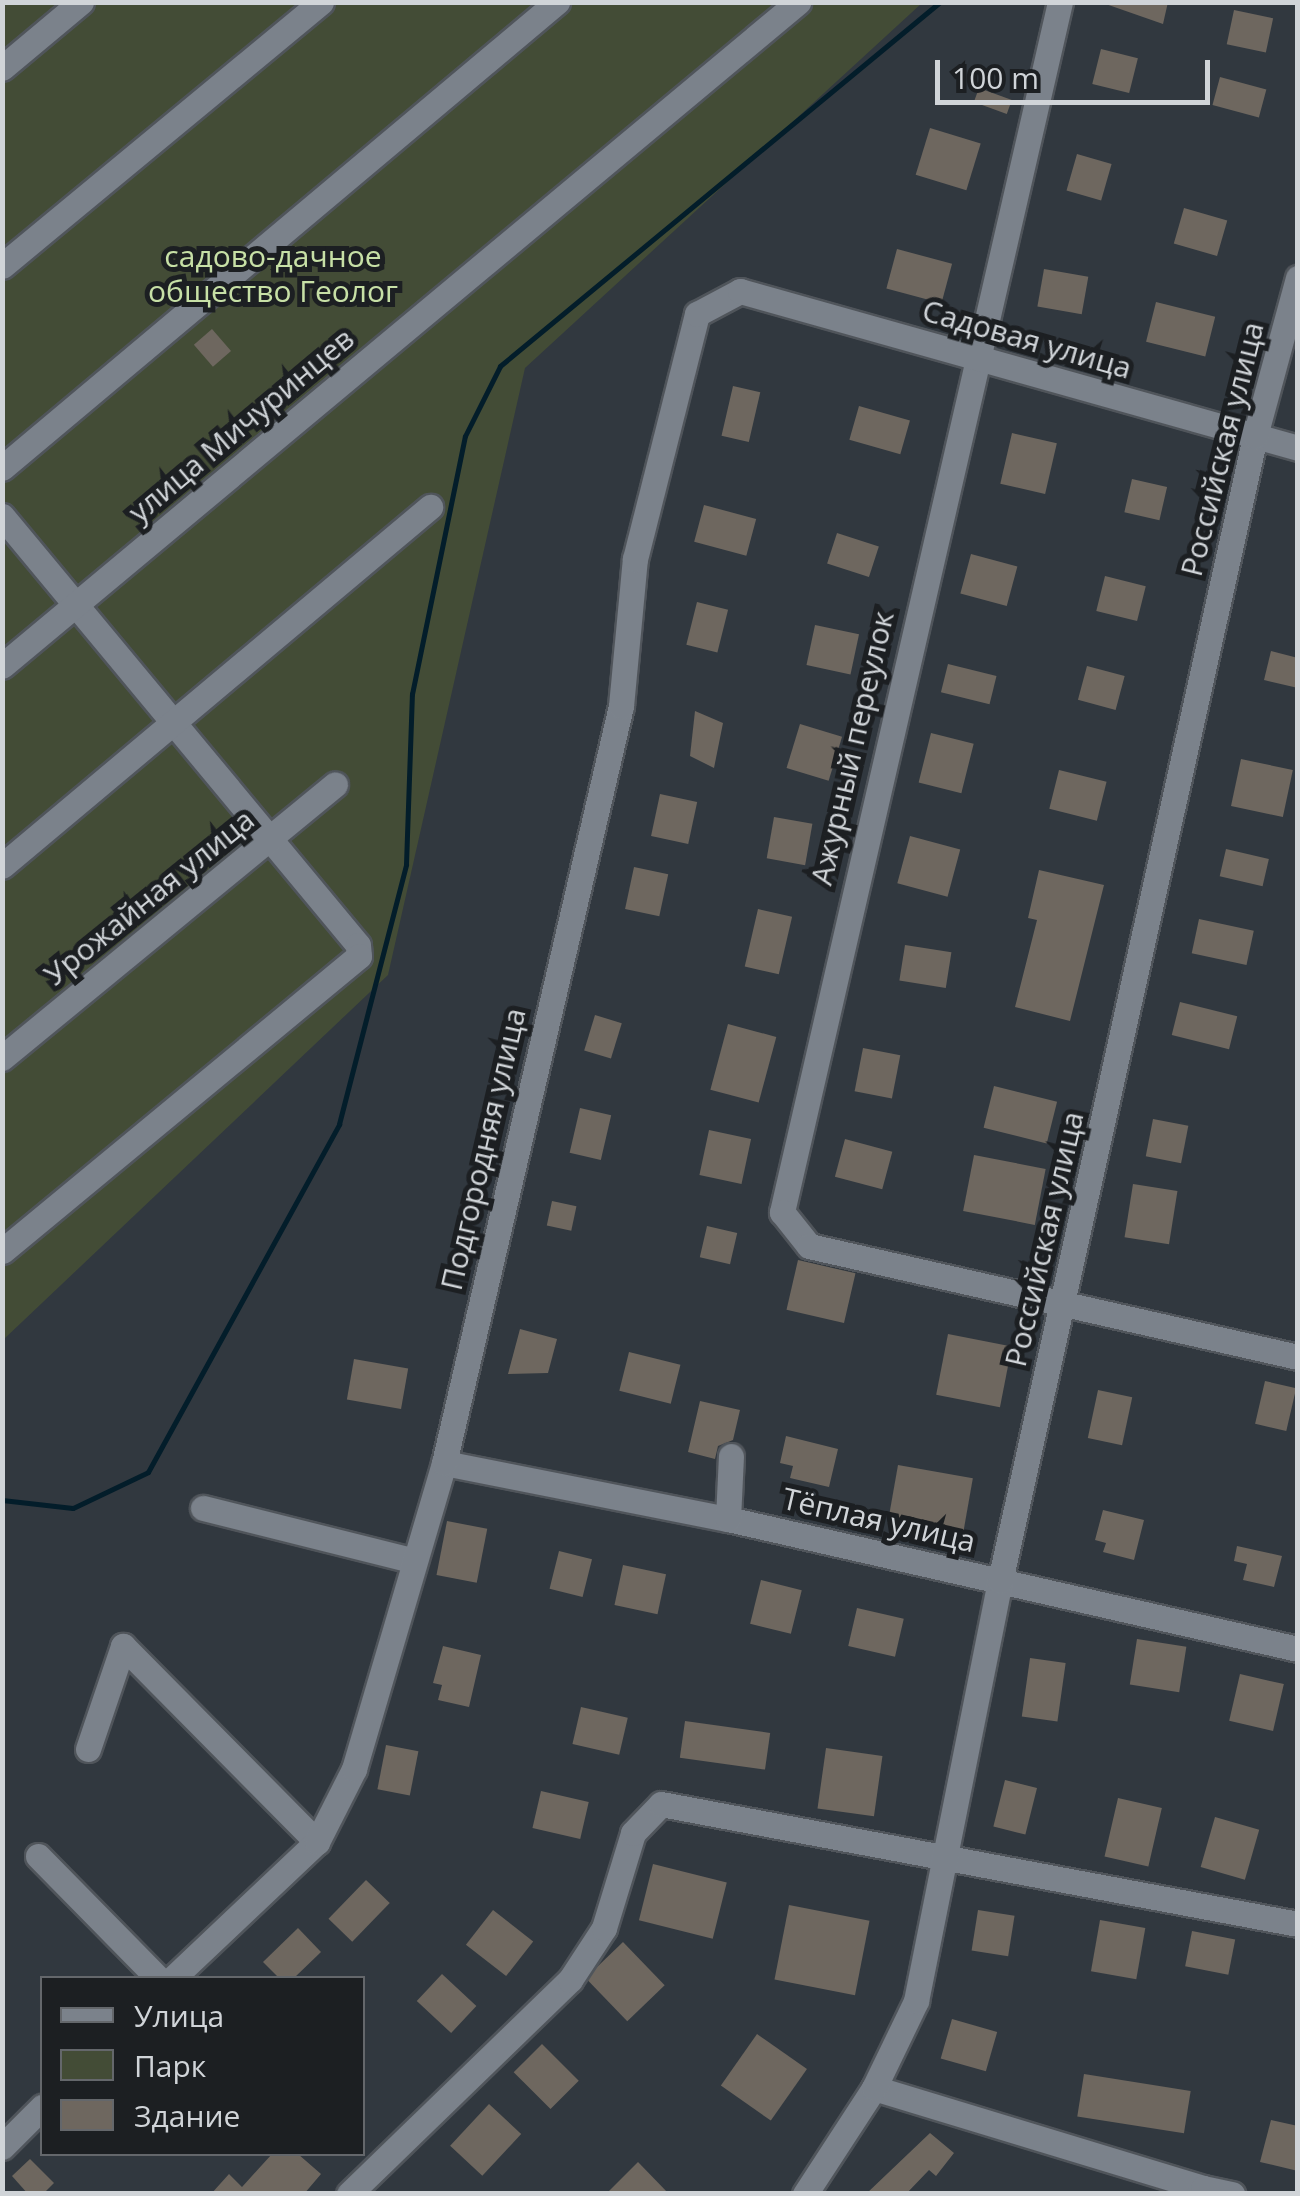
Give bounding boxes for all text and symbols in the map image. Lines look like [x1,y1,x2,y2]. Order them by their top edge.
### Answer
scale bar [940,40,1215,102]
text: 100 m [952,57,1039,98]
park label: садово-дачное общество Геолог [148,238,398,308]
street label: Садовая улица [918,292,1136,386]
street label: Российская улица [1173,318,1271,580]
street label: улица Мичуринцев [121,320,361,530]
street label: Ажурный переулок [803,608,901,888]
street label: Урожайная улица [37,801,261,993]
street label: Подгородняя улица [433,1004,533,1294]
street label: Российская улица [997,1108,1091,1370]
street label: Тёплая улица [779,1480,979,1560]
legend [40,1976,365,2156]
text: Улица [134,1995,224,2036]
text: Парк [134,2045,206,2086]
text: Здание [134,2095,240,2136]

